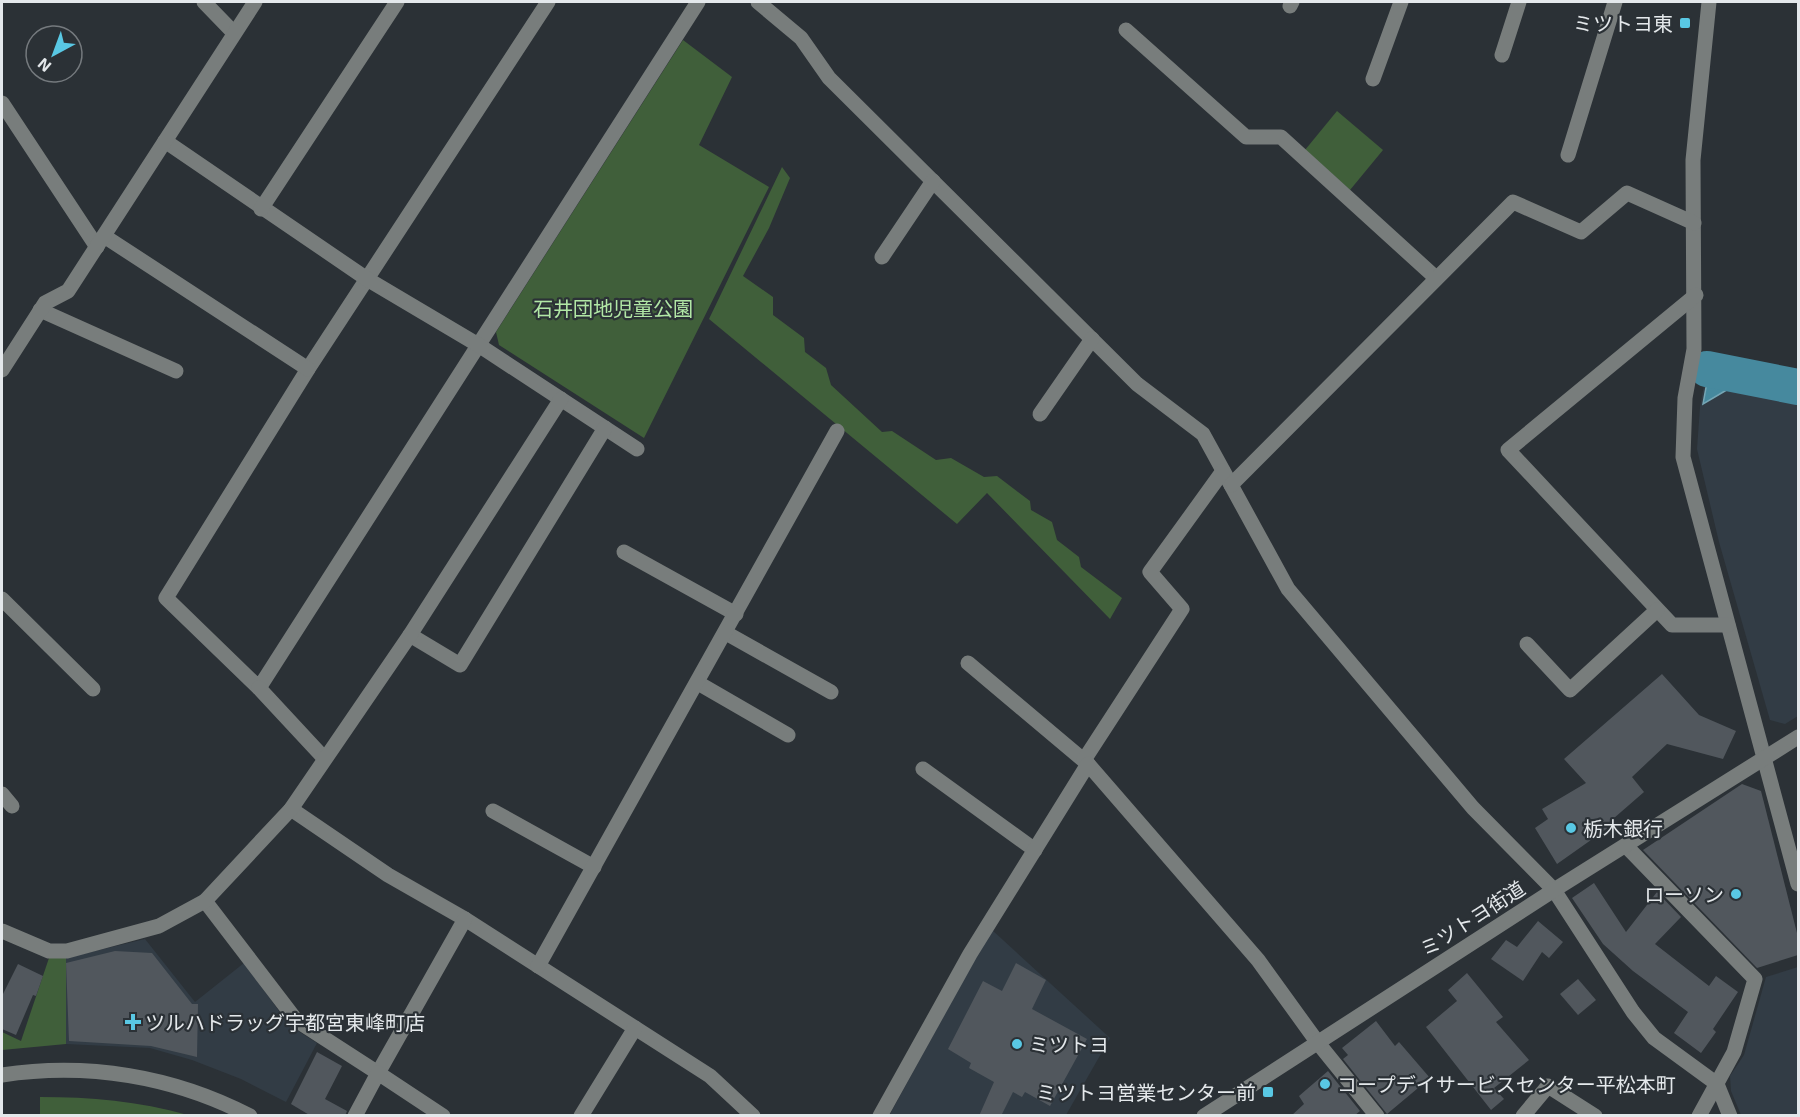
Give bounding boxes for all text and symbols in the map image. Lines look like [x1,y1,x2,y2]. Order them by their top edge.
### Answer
place label: ミツトヨ東 [1573,11,1673,35]
marker: ミツトヨ東 [1678,16,1692,30]
north arrow [24,24,84,84]
text: N [33,55,54,77]
park label: 石井団地児童公園 [533,296,693,320]
place label: 栃木銀行 [1583,816,1663,840]
marker: 栃木銀行 [1564,821,1578,835]
street label: ミツトヨ街道 [1415,875,1529,961]
place label: ローソン [1644,882,1724,906]
marker: ローソン [1729,887,1743,901]
place label: ツルハドラッグ宇都宮東峰町店 [145,1010,425,1034]
marker: ツルハドラッグ宇都宮東峰町店 [126,1015,140,1029]
place label: ミツトヨ [1029,1032,1109,1056]
marker: ミツトヨ [1010,1037,1024,1051]
place label: コープデイサービスセンター平松本町 [1337,1072,1676,1096]
marker: コープデイサービスセンター平松本町 [1318,1077,1332,1091]
place label: ミツトヨ営業センター前 [1036,1080,1256,1104]
marker: ミツトヨ営業センター前 [1261,1085,1275,1099]

